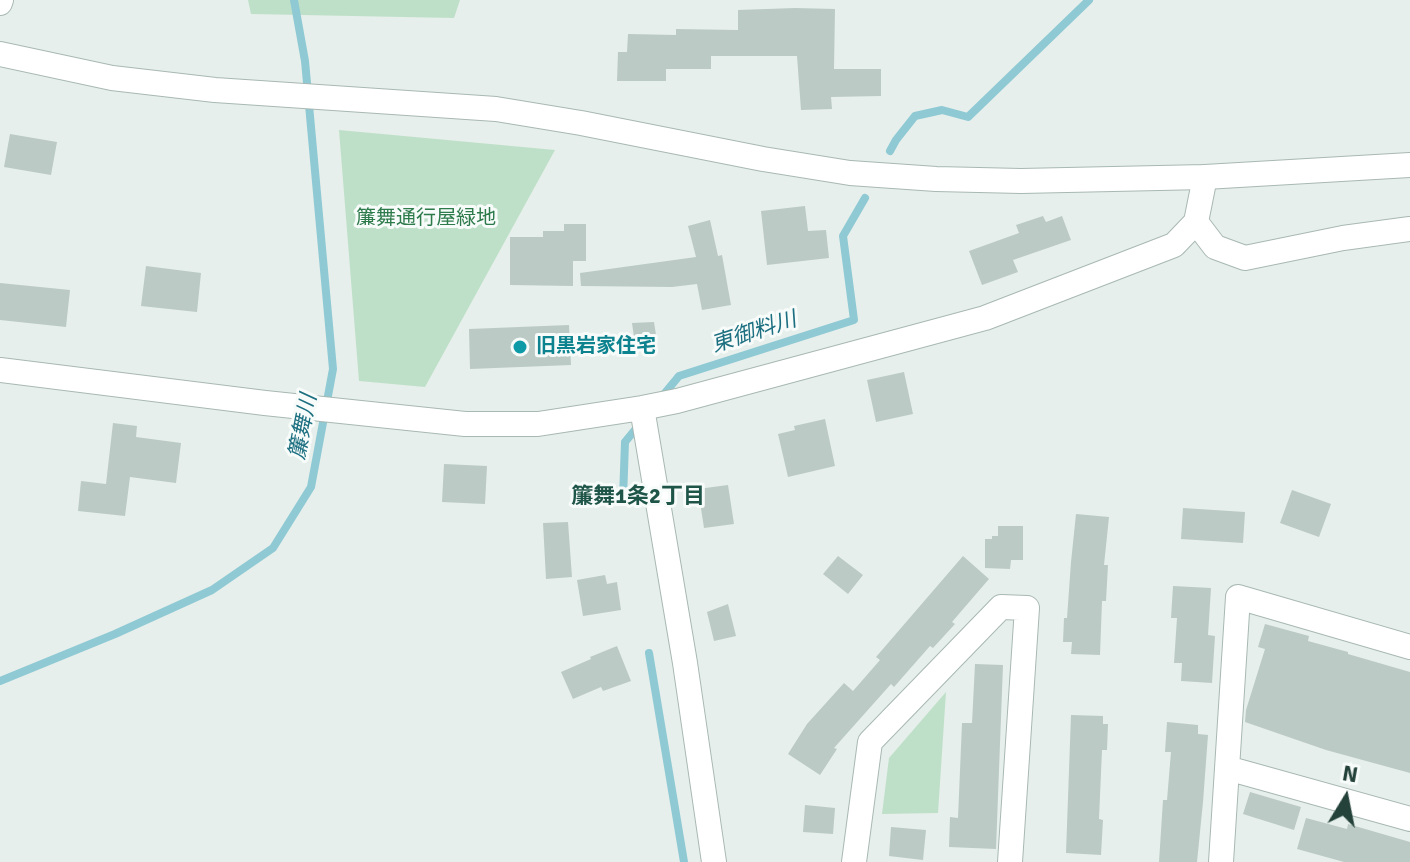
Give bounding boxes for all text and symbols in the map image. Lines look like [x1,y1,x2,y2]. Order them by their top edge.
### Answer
park label: 簾舞通行屋緑地 [356,207,496,231]
water label: 東御料川 [708,307,800,359]
place label: 旧黒岩家住宅 [536,335,656,359]
marker: 旧黒岩家住宅 [511,338,529,356]
water label: 簾舞川 [285,392,323,462]
district label: 簾舞1条2丁目 [571,484,705,510]
north arrow [1306,758,1386,838]
text: N [1340,759,1360,788]

